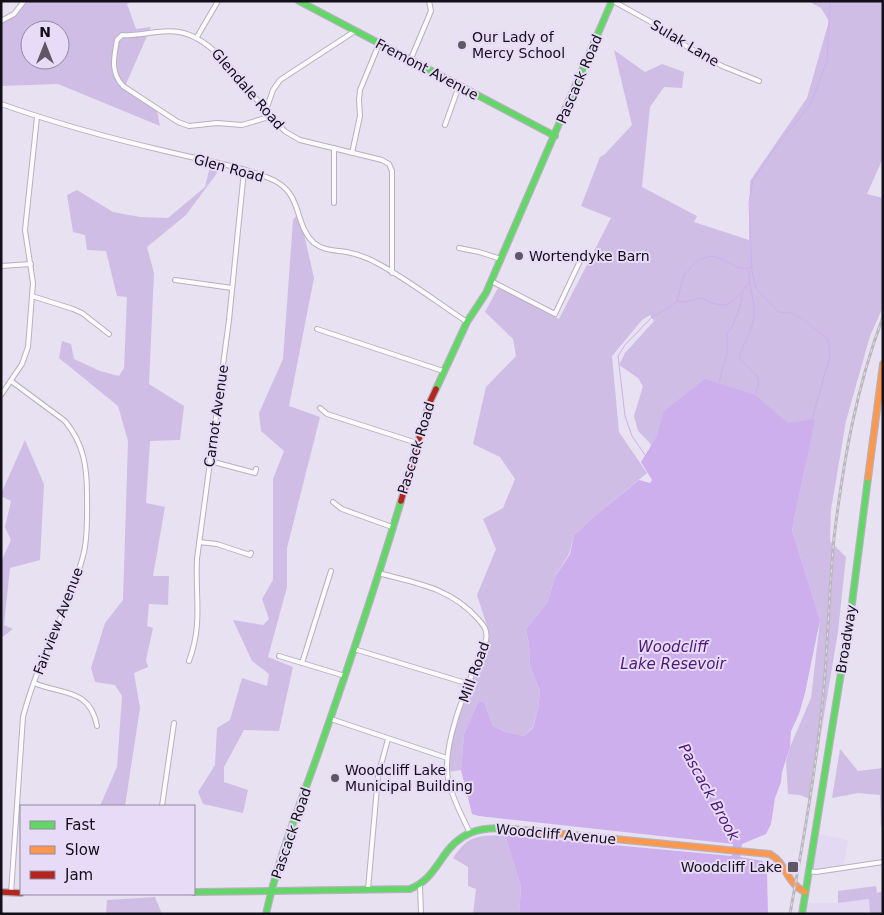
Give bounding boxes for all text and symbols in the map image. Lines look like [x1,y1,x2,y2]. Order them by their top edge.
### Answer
street label: Sulak Lane [648,16,722,70]
north arrow [20,20,70,70]
text: N [39,24,51,40]
place label: Our Lady of Mercy School [472,29,565,61]
street label: Pascack Road [553,32,605,126]
street label: Fremont Avenue [373,35,481,103]
marker: Our Lady of Mercy School [456,39,468,51]
street label: Glendale Road [209,45,287,133]
street label: Glen Road [192,151,266,185]
place label: Wortendyke Barn [529,248,650,264]
marker: Wortendyke Barn [513,250,525,262]
street label: Carnot Avenue [201,364,231,468]
street label: Pascack Road [394,400,438,496]
street label: Fairview Avenue [30,565,86,677]
street label: Broadway [833,603,859,675]
water label: Woodcliff Lake Resevoir [620,638,726,673]
street label: Mill Road [456,640,492,704]
water label: Pascack Brook [675,740,744,845]
place label: Woodcliff Lake Municipal Building [345,762,473,794]
marker: Woodcliff Lake Municipal Building [329,772,341,784]
street label: Pascack Road [268,785,314,881]
legend [20,805,195,895]
text: Fast [65,816,95,834]
street label: Woodcliff Avenue [495,821,617,847]
text: Slow [65,841,100,859]
place label: Woodcliff Lake [681,859,782,875]
marker: Woodcliff Lake [786,860,800,874]
text: Jam [64,866,93,884]

